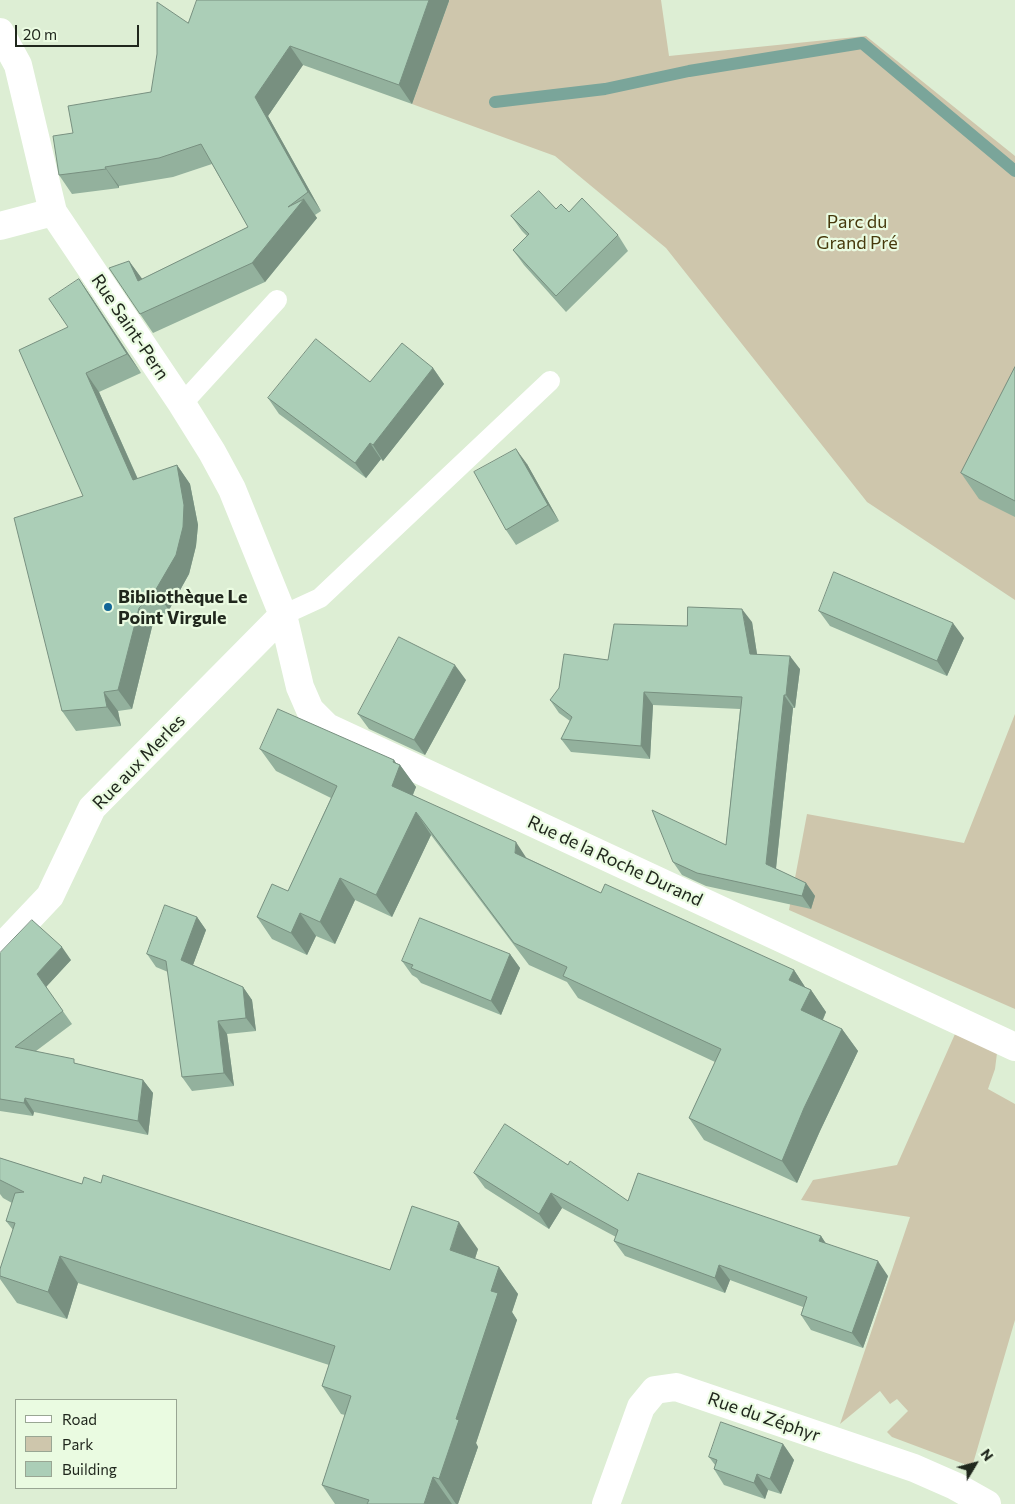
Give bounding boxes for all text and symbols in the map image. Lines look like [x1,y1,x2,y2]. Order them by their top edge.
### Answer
scale bar [18,15,141,47]
text: 20 m [23,25,57,43]
park label: Parc du Grand Pré [816,211,898,253]
street label: Rue Saint-Pern [87,270,173,384]
place label: Bibliothèque Le Point Virgule [118,586,247,628]
marker: Bibliothèque Le Point Virgule [102,601,114,613]
street label: Rue aux Merles [88,710,190,814]
street label: Rue de la Roche Durand [524,811,706,911]
street label: Rue du Zéphyr [705,1388,823,1446]
legend [15,1399,178,1489]
text: Road [62,1410,97,1428]
text: Park [62,1435,93,1453]
north arrow [950,1439,1000,1489]
text: N [977,1445,997,1464]
text: Building [62,1460,117,1478]

